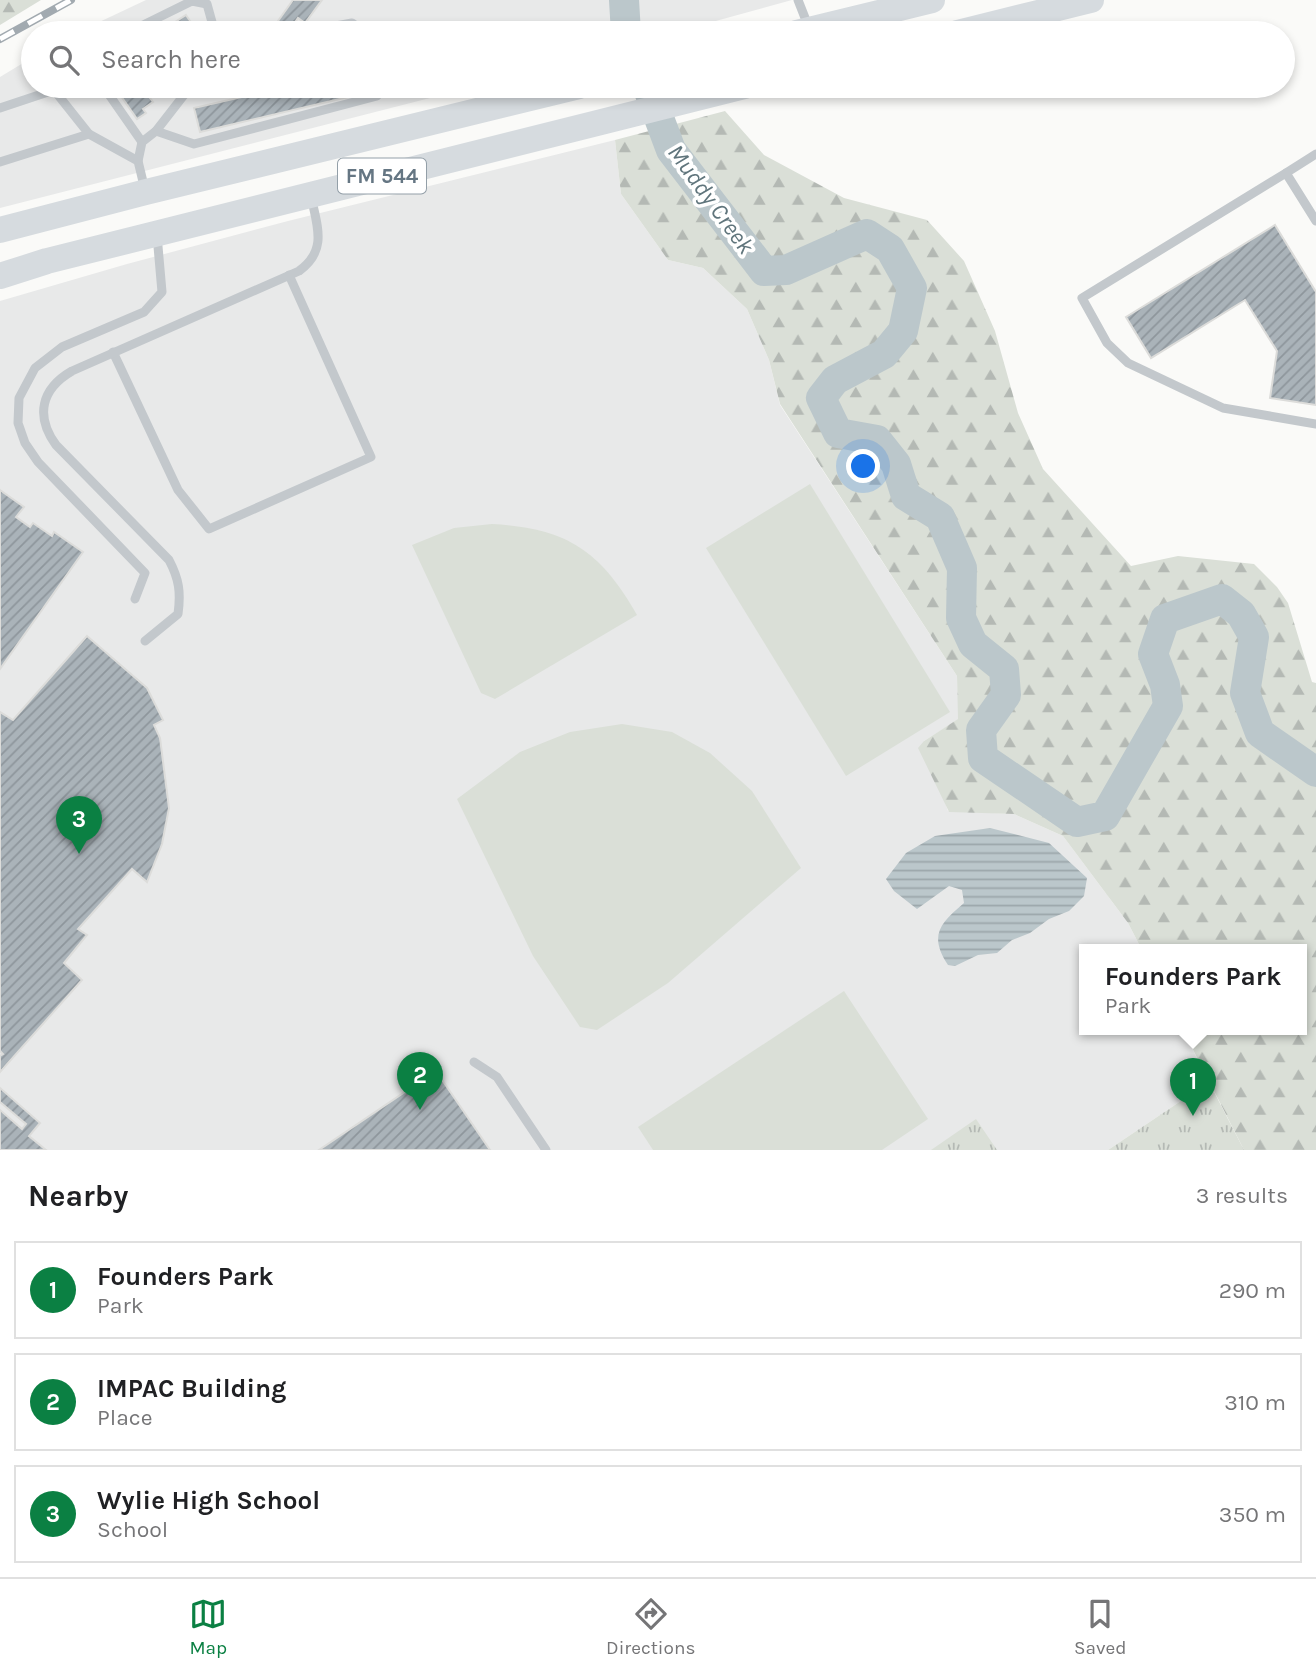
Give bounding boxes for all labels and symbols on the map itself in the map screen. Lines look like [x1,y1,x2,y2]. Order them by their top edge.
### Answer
water label: Muddy Creek [662,139,761,260]
road number: FM 544 [338,158,426,194]
your location [846,449,880,483]
pin: 3 [56,796,102,854]
pin: 2 [397,1052,443,1110]
pin: 1 [1170,1058,1216,1116]

